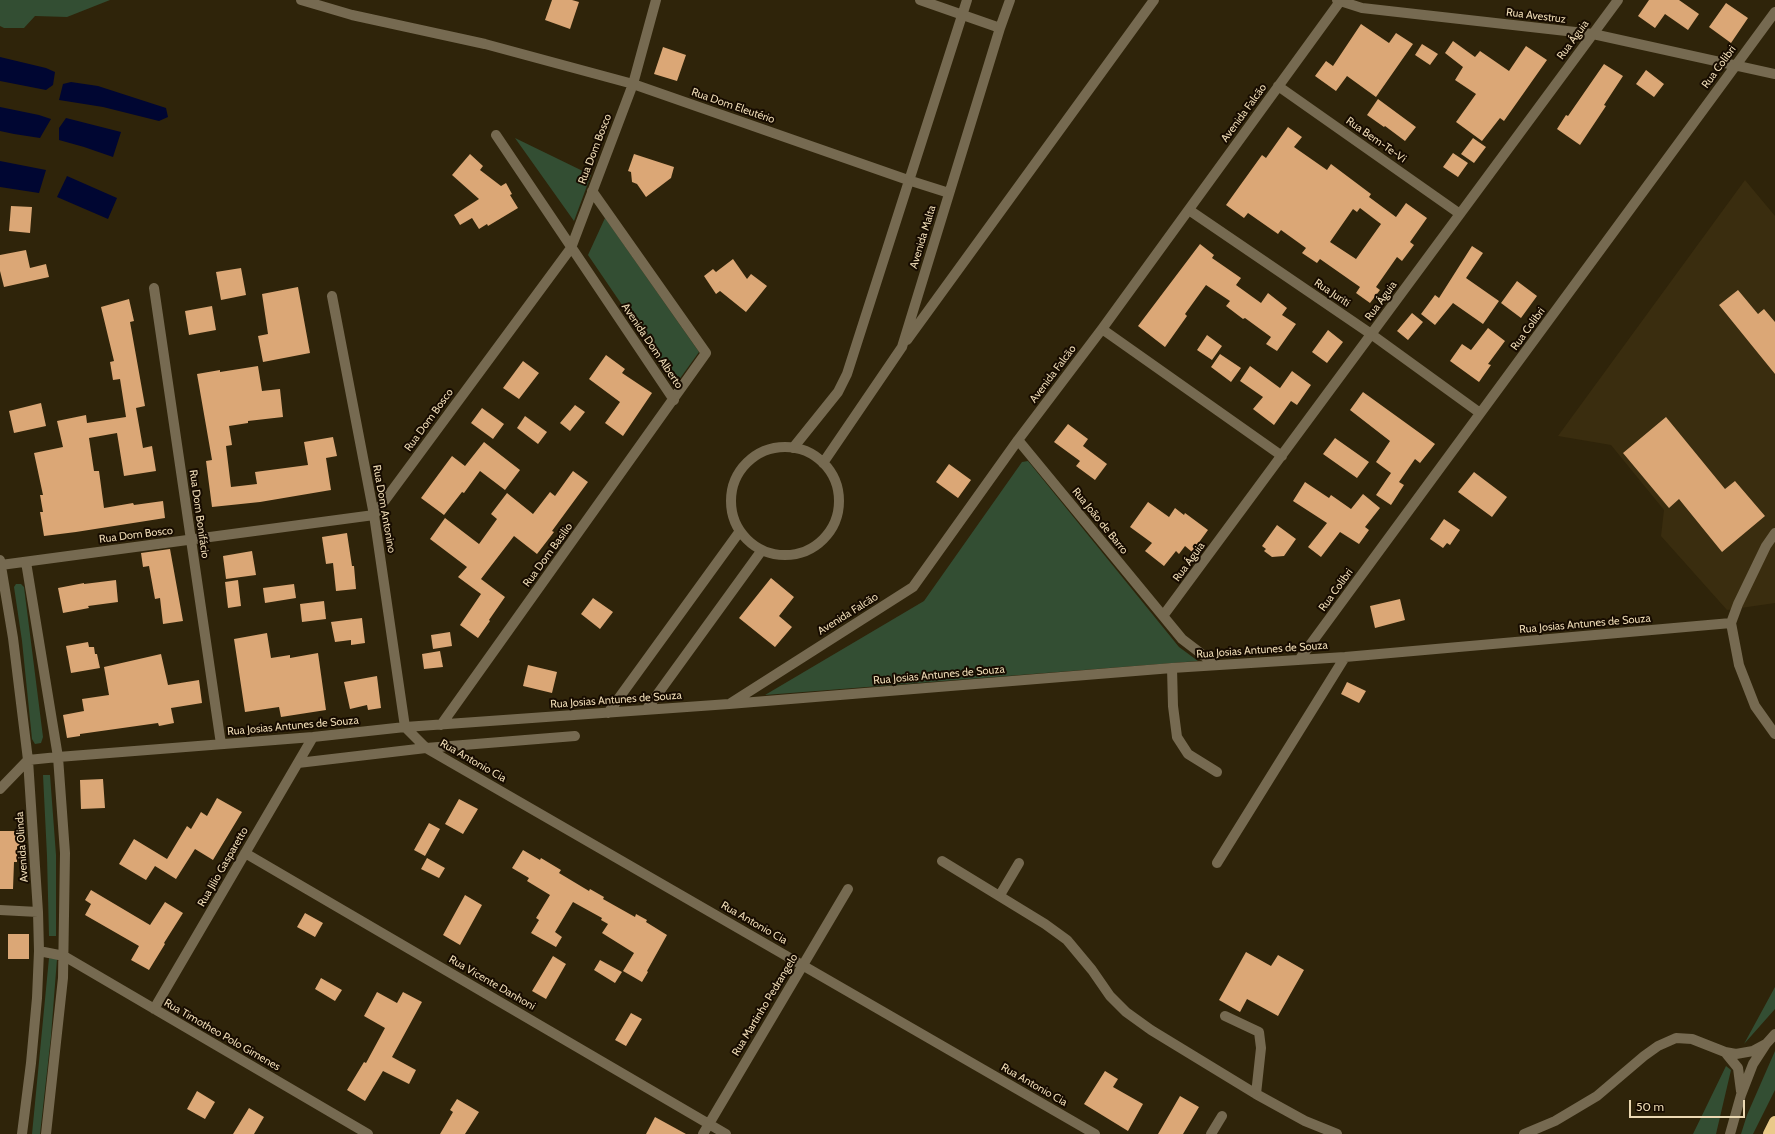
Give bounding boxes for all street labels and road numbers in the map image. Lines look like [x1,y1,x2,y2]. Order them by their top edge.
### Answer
street label: Rua Avestruz [1505,6,1567,26]
street label: Rua Águia [1554,18,1592,62]
street label: Rua Colibri [1699,43,1739,91]
street label: Avenida Falcão [1218,81,1270,145]
street label: Rua Dom Eleutério [690,86,776,126]
street label: Rua Dom Bosco [576,112,614,186]
street label: Rua Bem-Te-Vi [1343,114,1409,166]
street label: Avenida Malta [907,204,939,270]
street label: Rua Juriti [1312,276,1352,310]
street label: Rua Águia [1362,279,1400,323]
street label: Avenida Dom Alberto [619,301,685,391]
street label: Rua Colibri [1508,305,1548,353]
street label: Avenida Falcão [1027,342,1079,406]
street label: Rua Dom Bosco [402,386,456,454]
street label: Rua Dom Antonino [370,464,398,554]
street label: Rua Dom Bonifácio [186,469,212,559]
street label: Rua João de Barro [1069,485,1131,557]
street label: Rua Dom Basilio [520,520,576,590]
street label: Rua Dom Bosco [98,524,174,546]
street label: Rua Águia [1170,540,1208,584]
street label: Rua Colibri [1316,566,1356,614]
street label: Avenida Falcão [815,590,881,638]
street label: Rua Josias Antunes de Souza [1519,612,1651,636]
street label: Rua Josias Antunes de Souza [1196,639,1328,661]
street label: Rua Josias Antunes de Souza [873,663,1005,687]
street label: Rua Josias Antunes de Souza [550,689,682,711]
street label: Rua Josias Antunes de Souza [227,714,359,738]
street label: Rua Antonio Cia [438,737,508,785]
street label: Avenida Olinda [13,811,31,883]
street label: Rua Jilio Gasparetto [195,825,251,909]
street label: Rua Antonio Cia [719,899,789,947]
street label: Rua Martinho Pedrangelo [729,952,801,1058]
street label: Rua Vicente Danhoni [446,953,538,1013]
street label: Rua Timotheo Polo Gimenes [161,996,283,1074]
street label: Rua Antonio Cia [999,1061,1069,1109]

